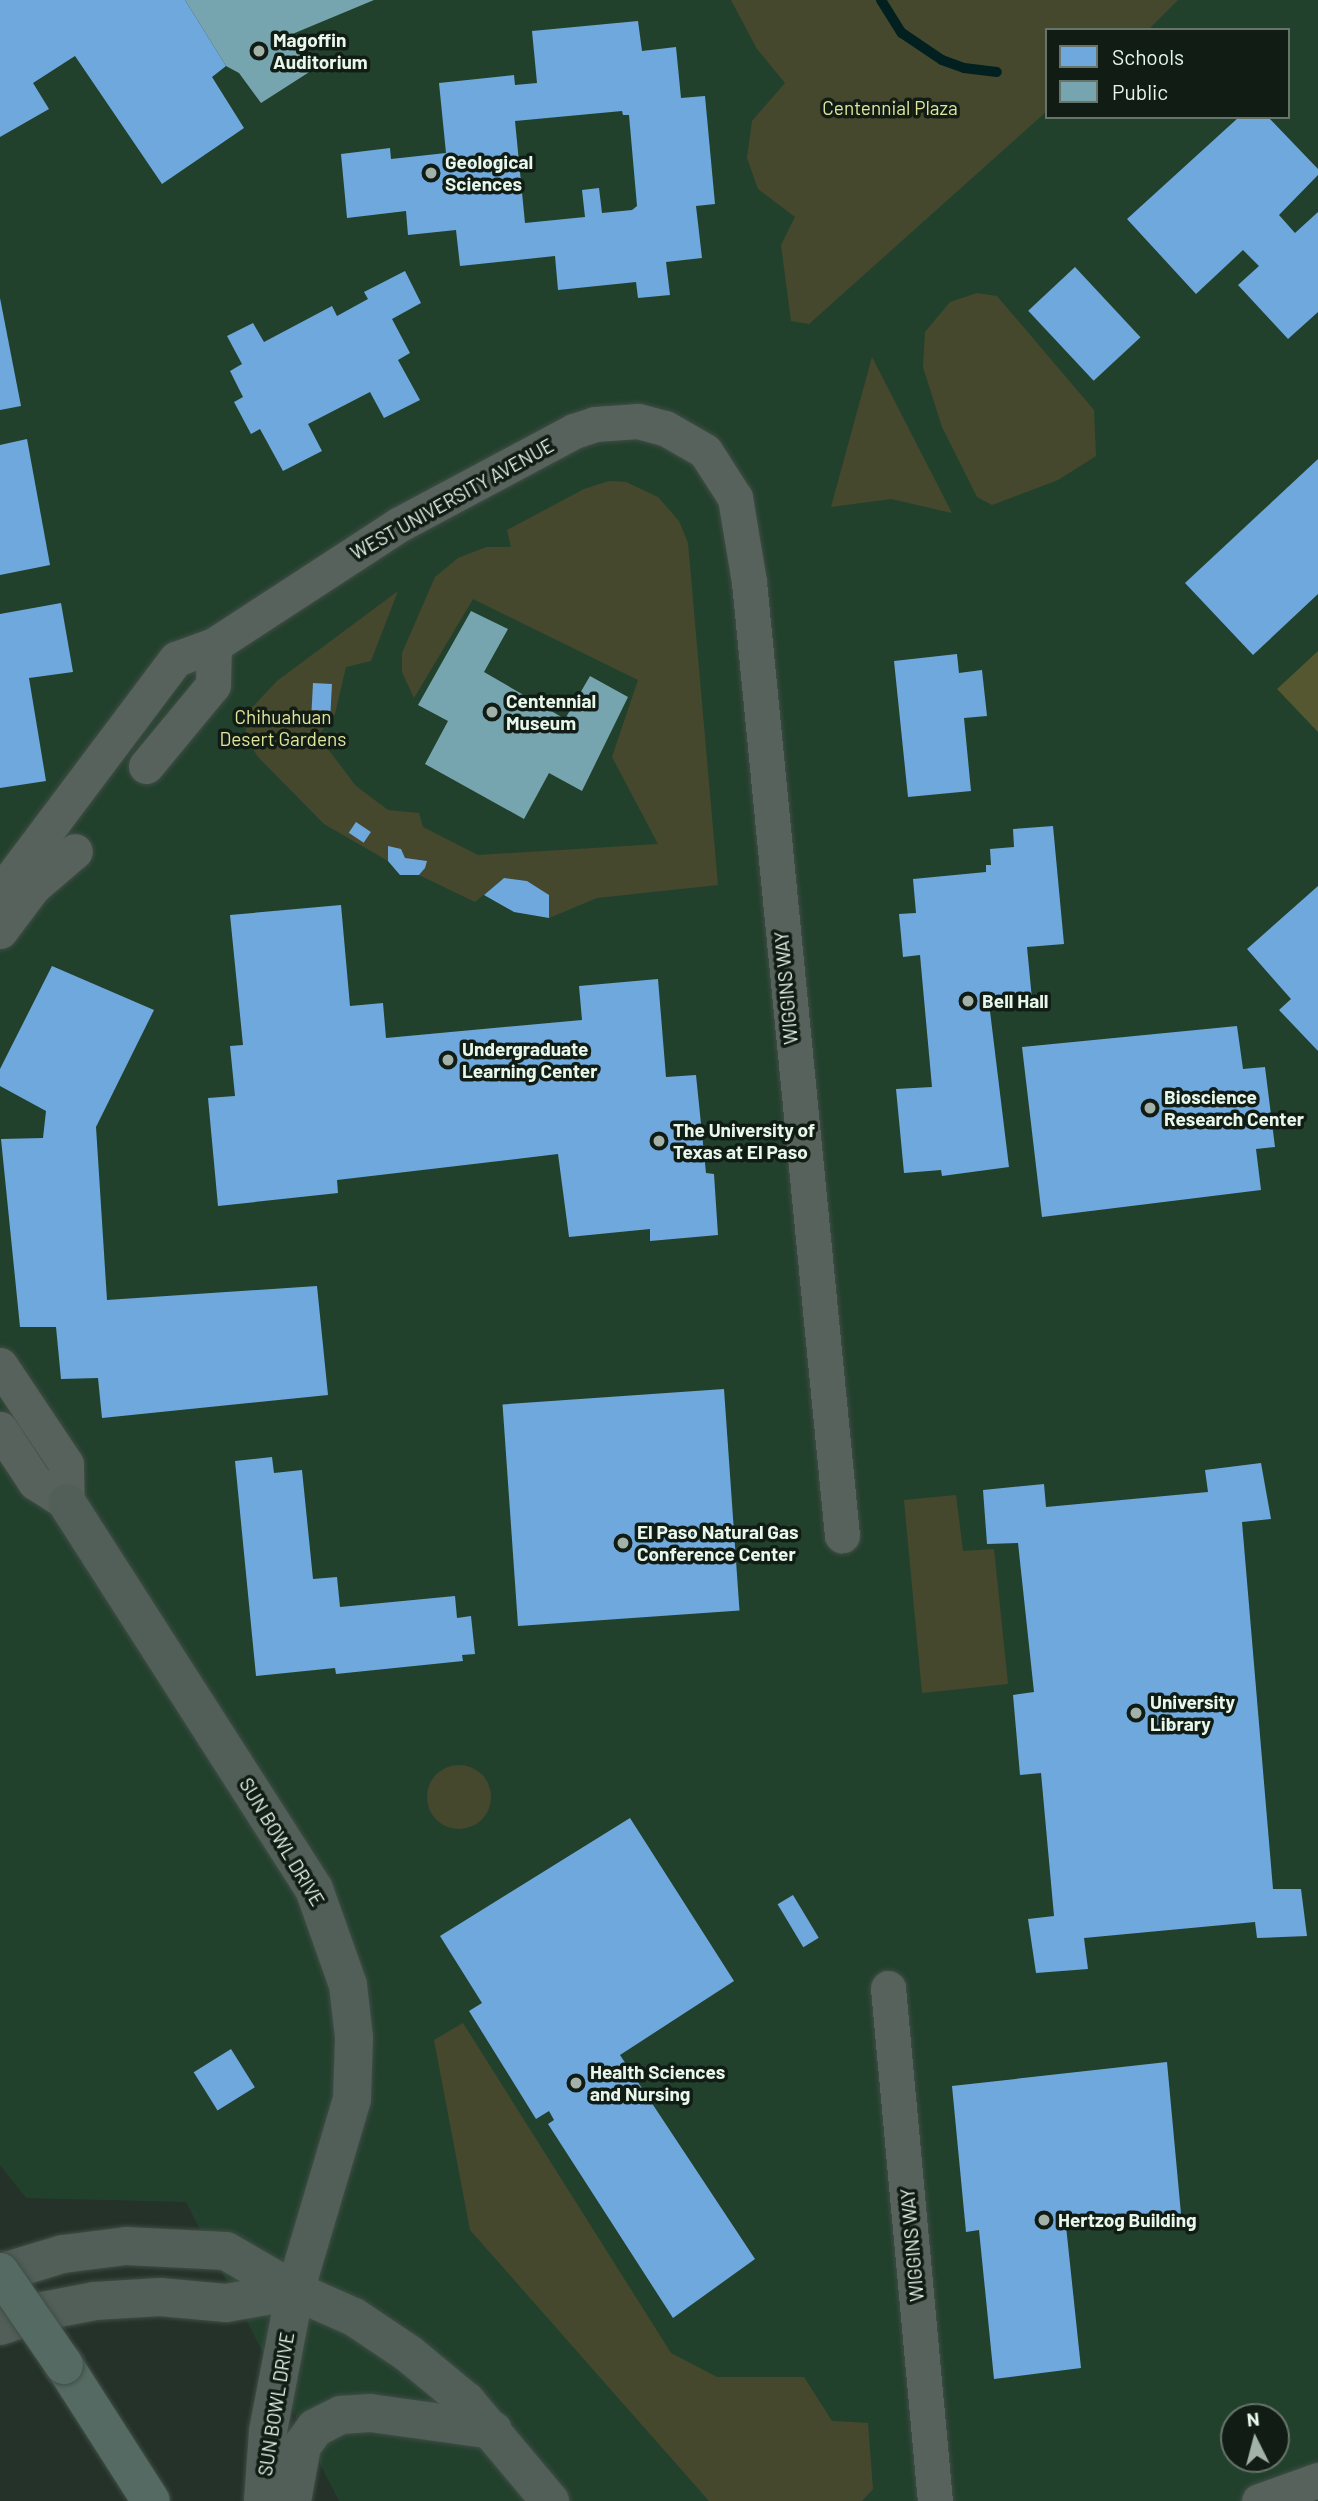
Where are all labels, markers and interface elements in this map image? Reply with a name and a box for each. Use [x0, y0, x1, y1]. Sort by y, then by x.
legend [1045, 28, 1290, 119]
place label: Magoffin Auditorium [273, 29, 368, 73]
marker: Magoffin Auditorium [251, 43, 267, 59]
text: Schools [1112, 44, 1184, 69]
text: Public [1112, 79, 1168, 104]
park label: Centennial Plaza [822, 97, 958, 119]
place label: Geological Sciences [445, 151, 533, 195]
marker: Geological Sciences [423, 165, 439, 181]
street label: WEST UNIVERSITY AVENUE [347, 434, 557, 564]
place label: Centennial Museum [506, 690, 596, 734]
marker: Centennial Museum [484, 704, 500, 720]
park label: Chihuahuan Desert Gardens [220, 706, 346, 750]
street label: WIGGINS WAY [770, 931, 802, 1045]
place label: Bell Hall [982, 990, 1048, 1012]
marker: Bell Hall [960, 993, 976, 1009]
place label: Undergraduate Learning Center [462, 1038, 597, 1082]
marker: Undergraduate Learning Center [440, 1052, 456, 1068]
place label: Bioscience Research Center [1164, 1086, 1304, 1130]
marker: Bioscience Research Center [1142, 1100, 1158, 1116]
place label: The University of Texas at El Paso [673, 1119, 815, 1163]
marker: The University of Texas at El Paso [651, 1133, 667, 1149]
place label: El Paso Natural Gas Conference Center [637, 1521, 798, 1565]
marker: El Paso Natural Gas Conference Center [615, 1535, 631, 1551]
place label: University Library [1150, 1691, 1235, 1735]
marker: University Library [1128, 1705, 1144, 1721]
street label: SUN BOWL DRIVE [235, 1774, 329, 1910]
place label: Health Sciences and Nursing [590, 2061, 725, 2105]
marker: Health Sciences and Nursing [568, 2075, 584, 2091]
street label: WIGGINS WAY [896, 2188, 928, 2302]
place label: Hertzog Building [1058, 2209, 1197, 2231]
marker: Hertzog Building [1036, 2212, 1052, 2228]
street label: SUN BOWL DRIVE [253, 2330, 299, 2478]
north arrow [1220, 2403, 1290, 2473]
text: N [1245, 2407, 1260, 2431]

